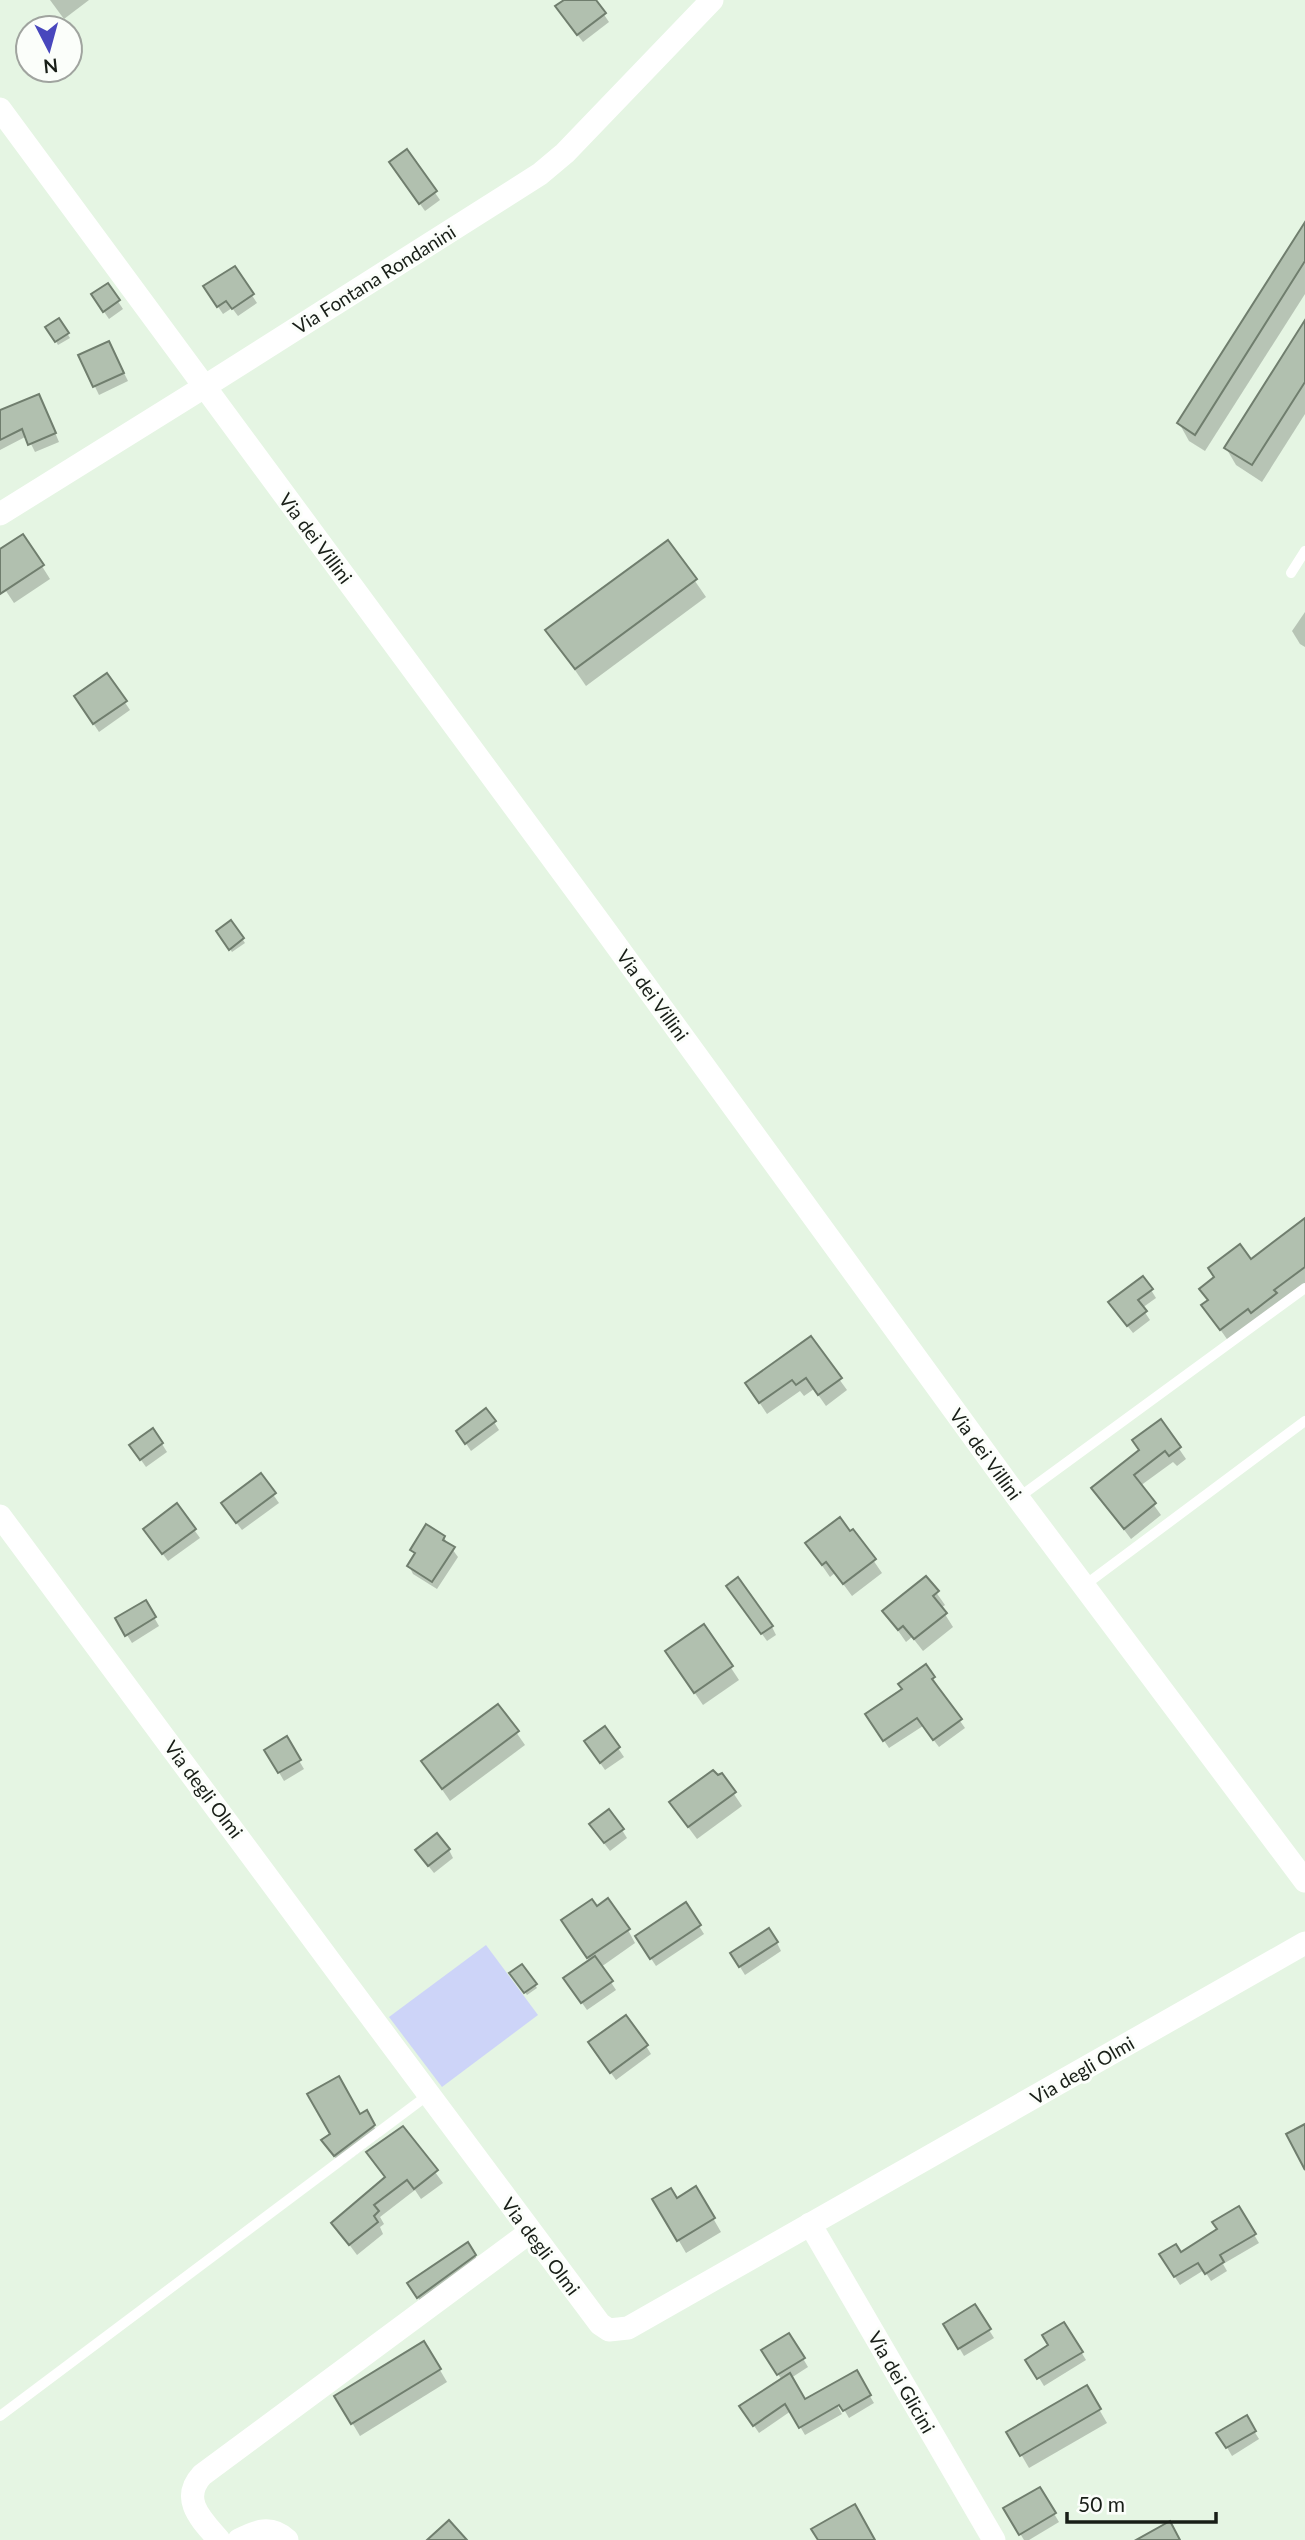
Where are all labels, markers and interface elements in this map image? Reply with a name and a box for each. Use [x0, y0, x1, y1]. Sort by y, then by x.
north arrow [14, 14, 84, 84]
text: N [42, 54, 59, 79]
street label: Via Fontana Rondanini [289, 220, 459, 338]
street label: Via dei Villini [275, 488, 357, 588]
street label: Via dei Villini [612, 945, 694, 1045]
street label: Via dei Villini [945, 1404, 1027, 1504]
street label: Via degli Olmi [160, 1736, 248, 1842]
street label: Via degli Olmi [1026, 2031, 1138, 2109]
street label: Via degli Olmi [497, 2193, 585, 2299]
street label: Via dei Glicini [864, 2327, 940, 2437]
scale bar [1067, 2480, 1216, 2524]
text: 50 m [1078, 2491, 1125, 2516]

